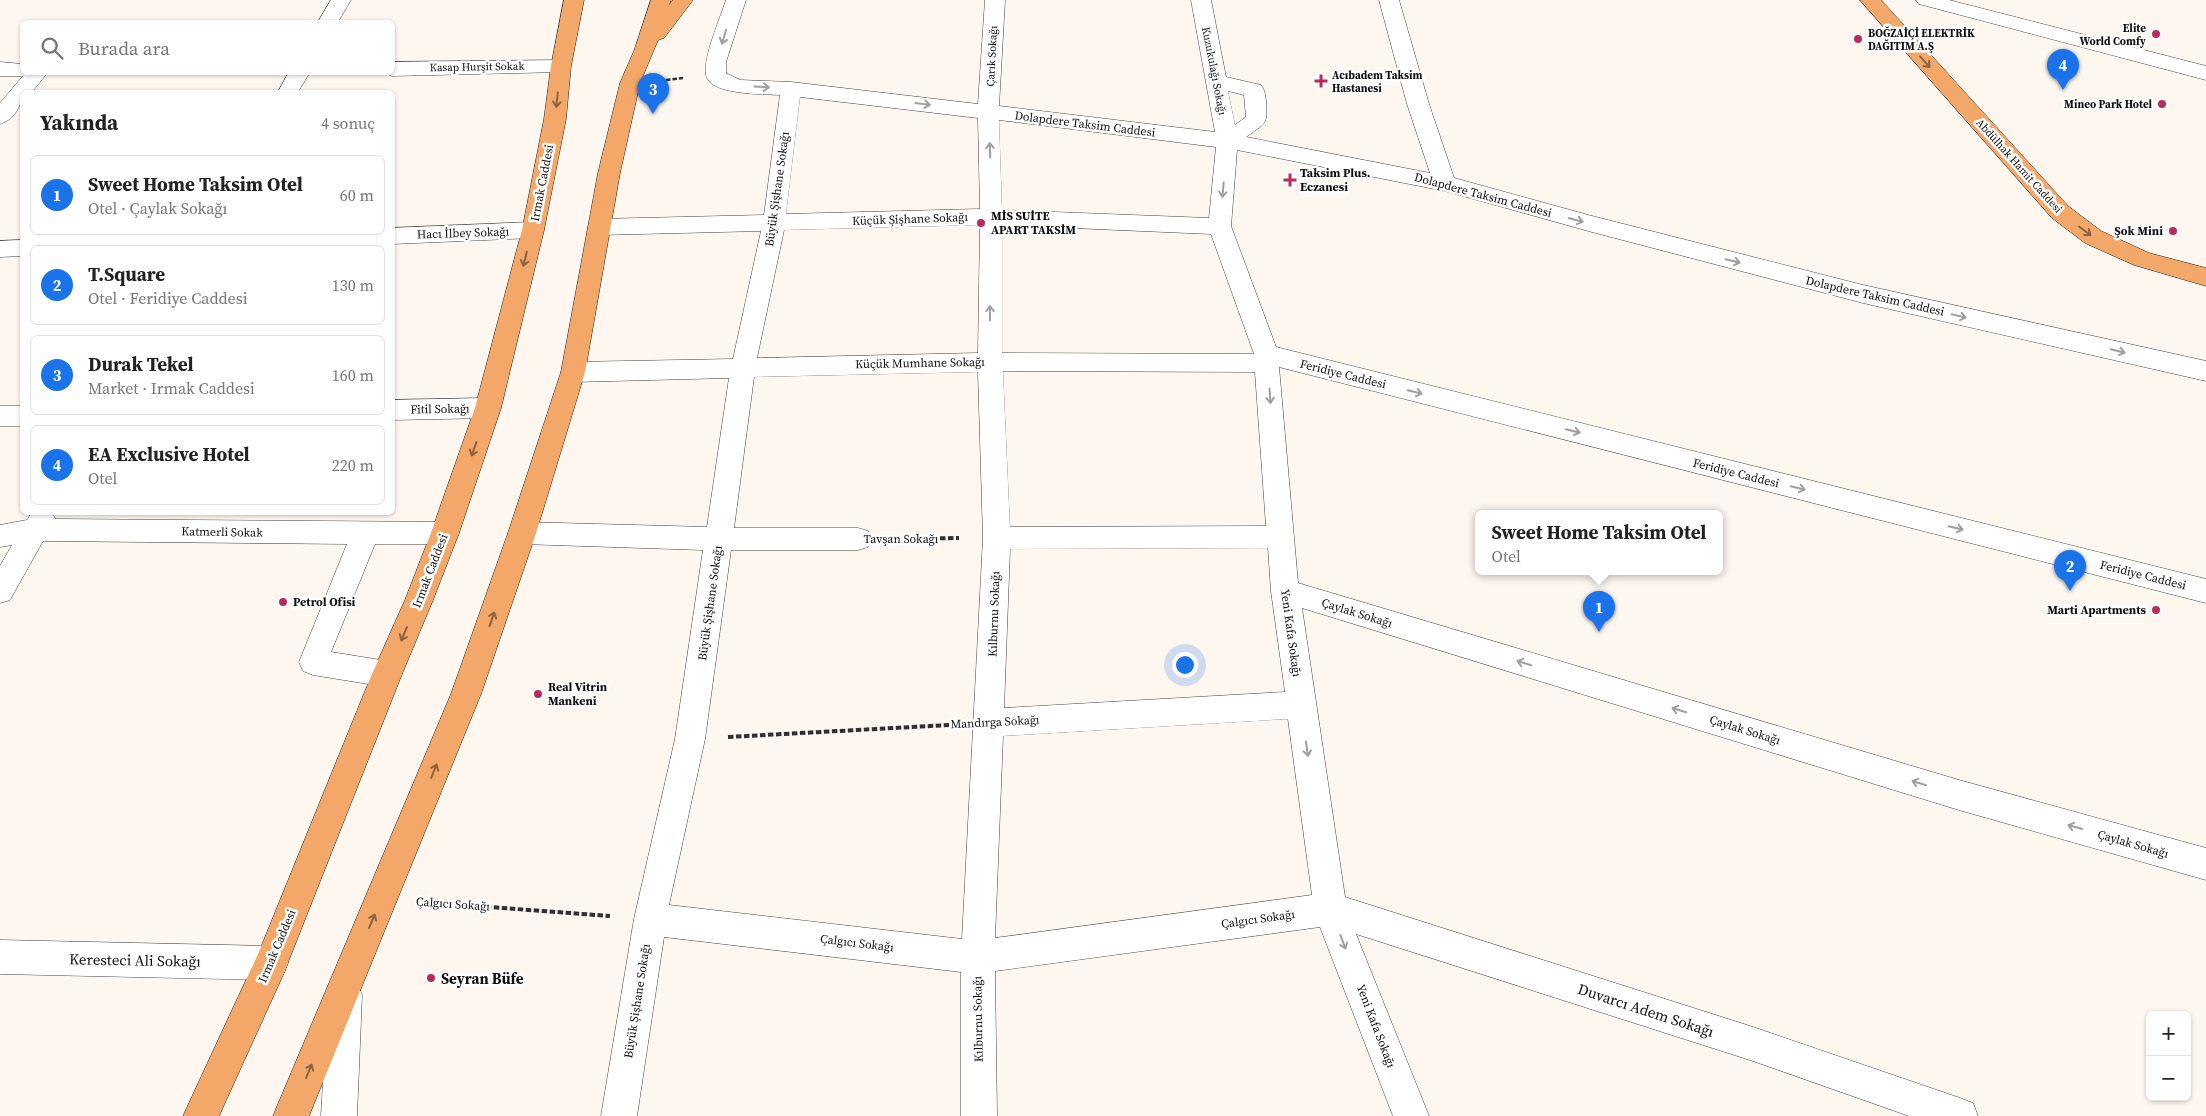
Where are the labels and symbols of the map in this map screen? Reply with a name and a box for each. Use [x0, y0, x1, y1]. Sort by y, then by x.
place label: Elite World Comfy [2080, 21, 2146, 49]
street label: Çarık Sokağı [983, 25, 1001, 87]
street label: Kuzukulağı Sokağı [1198, 26, 1230, 116]
place label: BOĞZAİÇİ ELEKTRİK DAĞITIM A.Ş [1868, 26, 1975, 54]
marker: Elite World Comfy [2150, 28, 2162, 40]
one-way arrow [719, 29, 728, 45]
marker: BOĞZAİÇİ ELEKTRİK DAĞITIM A.Ş [1852, 33, 1864, 45]
pin: 4 [2047, 49, 2079, 90]
one-way arrow [1920, 56, 1931, 69]
street label: Kasap Hurşit Sokak [430, 59, 525, 75]
place label: Acıbadem Taksim Hastanesi [1332, 68, 1422, 96]
pin: 3 [637, 73, 669, 114]
marker: Acıbadem Taksim Hastanesi [1314, 74, 1328, 88]
one-way arrow [754, 83, 770, 92]
one-way arrow [552, 91, 562, 107]
place label: Mineo Park Hotel [2064, 97, 2152, 112]
marker: Mineo Park Hotel [2156, 98, 2168, 110]
one-way arrow [915, 99, 931, 109]
street label: Dolapdere Taksim Caddesi [1014, 107, 1157, 141]
street label: Abdülhak Hamit Caddesi [1973, 116, 2065, 216]
street label: Büyük Şişhane Sokağı [761, 130, 793, 247]
street label: Irmak Caddesi [527, 143, 557, 223]
one-way arrow [985, 143, 994, 159]
place label: Taksim Plus. Eczanesi [1300, 165, 1370, 195]
street label: Dolapdere Taksim Caddesi [1412, 169, 1554, 221]
marker: Taksim Plus. Eczanesi [1284, 174, 1296, 186]
one-way arrow [1218, 181, 1228, 197]
place label: MİS SUİTE APART TAKSİM [991, 208, 1076, 238]
street label: Küçük Şişhane Sokağı [852, 209, 969, 229]
one-way arrow [1568, 216, 1584, 225]
marker: MİS SUİTE APART TAKSİM [975, 217, 987, 229]
street label: Hacı İlbey Sokağı [417, 223, 510, 243]
place label: Şok Mini [2114, 223, 2163, 239]
marker: Şok Mini [2167, 225, 2179, 237]
one-way arrow [2078, 226, 2092, 236]
one-way arrow [520, 251, 529, 267]
one-way arrow [1725, 257, 1741, 266]
street label: Dolapdere Taksim Caddesi [1804, 272, 1946, 320]
one-way arrow [985, 305, 995, 322]
one-way arrow [1951, 312, 1967, 321]
one-way arrow [2109, 347, 2125, 357]
street label: Küçük Mumhane Sokağı [855, 354, 985, 372]
street label: Feridiye Caddesi [1298, 356, 1388, 393]
one-way arrow [1265, 388, 1274, 404]
one-way arrow [1407, 388, 1423, 397]
street label: Fitil Sokağı [410, 400, 470, 418]
one-way arrow [1564, 427, 1580, 437]
one-way arrow [469, 441, 478, 457]
street label: Feridiye Caddesi [1691, 455, 1781, 492]
one-way arrow [1790, 484, 1806, 493]
street label: Katmerli Sokak [181, 523, 263, 541]
one-way arrow [1947, 524, 1963, 533]
street label: Irmak Caddesi [409, 531, 452, 610]
street label: Tavşan Sokağı [864, 531, 939, 547]
street label: Büyük Şişhane Sokağı [694, 544, 726, 661]
pin: 2 [2054, 550, 2086, 591]
street label: Feridiye Caddesi [2098, 557, 2188, 594]
street label: Kılburnu Sokağı [985, 570, 1004, 657]
street label: Yeni Kafa Sokağı [1277, 588, 1305, 678]
pin: 1 [1583, 591, 1615, 632]
place label: Petrol Ofisi [293, 594, 356, 610]
street label: Çaylak Sokağı [1320, 595, 1395, 631]
marker: Petrol Ofisi [277, 596, 289, 608]
place label: Marti Apartments [2047, 602, 2147, 618]
marker: Marti Apartments [2150, 604, 2162, 616]
one-way arrow [488, 612, 497, 627]
one-way arrow [399, 626, 409, 641]
your location [1172, 652, 1198, 678]
one-way arrow [1516, 658, 1532, 668]
place label: Real Vitrin Mankeni [548, 679, 608, 709]
marker: Real Vitrin Mankeni [532, 688, 544, 700]
one-way arrow [1672, 705, 1688, 715]
street label: Mandırga Sokağı [950, 712, 1040, 732]
street label: Çaylak Sokağı [1708, 712, 1783, 748]
one-way arrow [1302, 741, 1312, 757]
one-way arrow [430, 764, 440, 779]
one-way arrow [1911, 777, 1927, 787]
one-way arrow [2067, 822, 2083, 832]
street label: Çaylak Sokağı [2096, 826, 2171, 862]
street label: Çalgıcı Sokağı [415, 893, 491, 915]
street label: Çalgıcı Sokağı [1220, 906, 1296, 932]
street label: Irmak Caddesi [254, 907, 300, 985]
one-way arrow [368, 914, 378, 929]
street label: Çalgıcı Sokağı [819, 931, 895, 956]
one-way arrow [1339, 935, 1348, 950]
street label: Büyük Şişhane Sokağı [620, 942, 654, 1059]
street label: Keresteci Ali Sokağı [69, 948, 201, 972]
place label: Seyran Büfe [441, 968, 524, 989]
marker: Seyran Büfe [425, 972, 437, 984]
street label: Kılburnu Sokağı [969, 975, 987, 1062]
street label: Duvarcı Adem Sokağı [1575, 978, 1717, 1042]
street label: Yeni Kafa Sokağı [1353, 982, 1399, 1071]
one-way arrow [305, 1064, 315, 1079]

